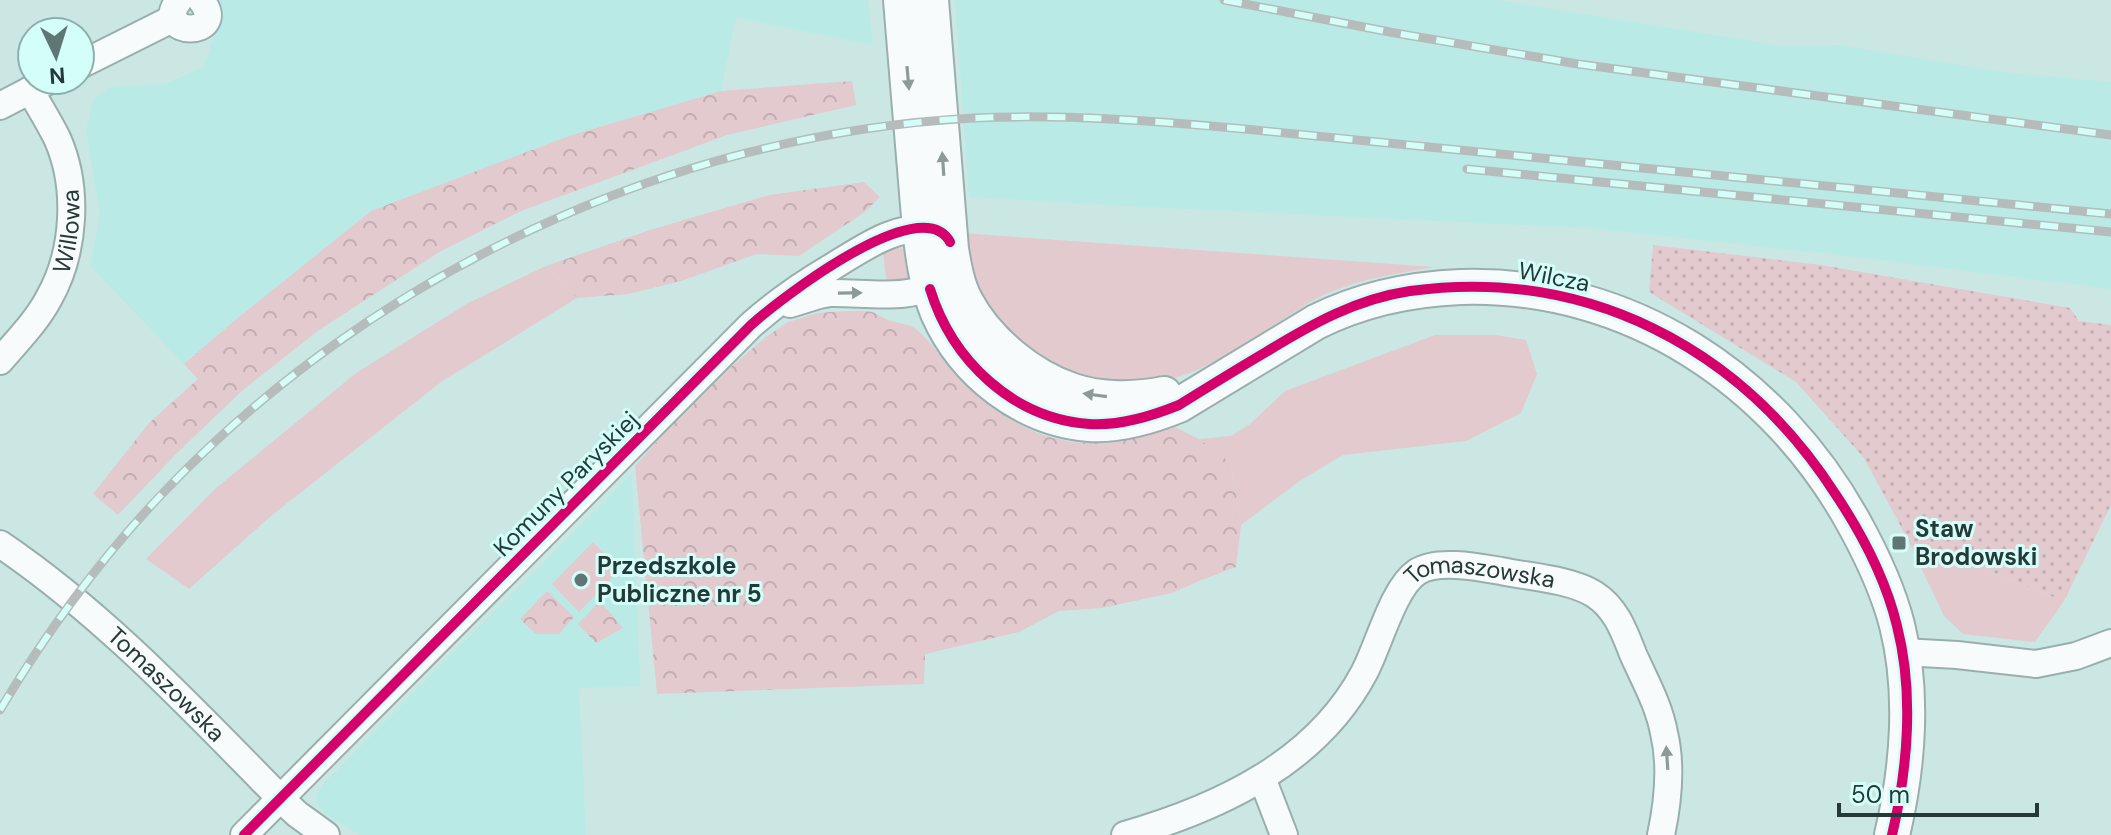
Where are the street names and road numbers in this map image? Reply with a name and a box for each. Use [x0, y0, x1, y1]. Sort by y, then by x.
street label: Willowa [45, 188, 86, 277]
street label: Wilcza [1516, 254, 1592, 299]
street label: Komuny Paryskiej [486, 404, 645, 563]
street label: Tomaszowska [1397, 548, 1558, 595]
street label: Tomaszowska [101, 620, 232, 748]

